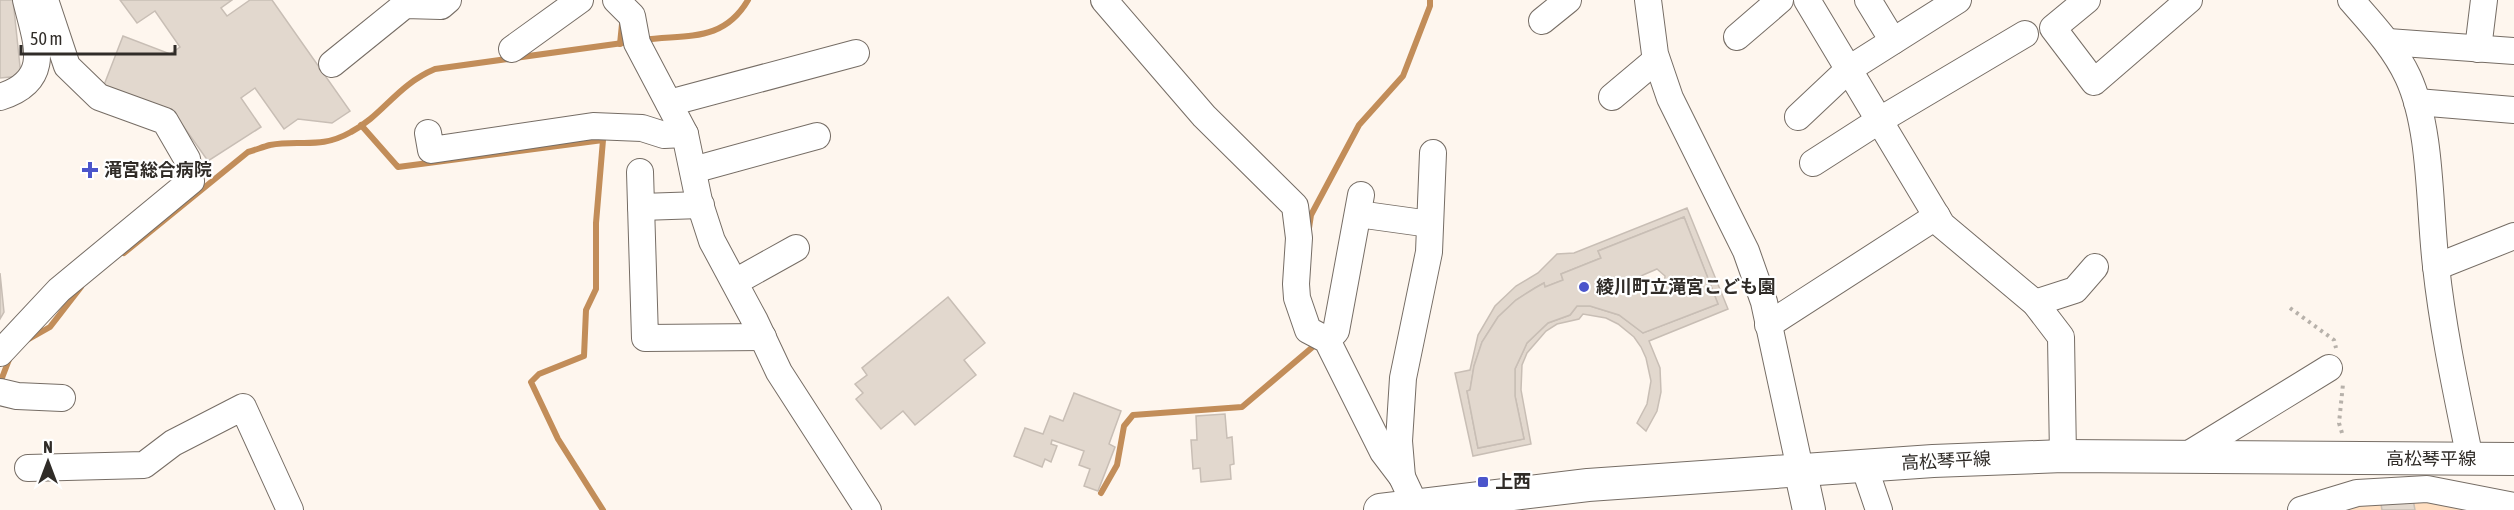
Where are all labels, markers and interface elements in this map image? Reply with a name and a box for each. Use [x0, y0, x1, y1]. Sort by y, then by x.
scale bar [21, 18, 176, 56]
text: 50 m [30, 28, 62, 49]
place label: 滝宮総合病院 [104, 159, 212, 180]
marker: 滝宮総合病院 [81, 161, 99, 179]
place label: 綾川町立滝宮こども園 [1596, 276, 1776, 297]
marker: 綾川町立滝宮こども園 [1577, 280, 1591, 294]
north arrow [18, 432, 78, 492]
text: N [43, 438, 53, 456]
street label: 高松琴平線 [1900, 448, 1991, 473]
street label: 高松琴平線 [2386, 448, 2476, 469]
place label: 上西 [1495, 471, 1531, 492]
marker: 上西 [1476, 475, 1490, 489]

